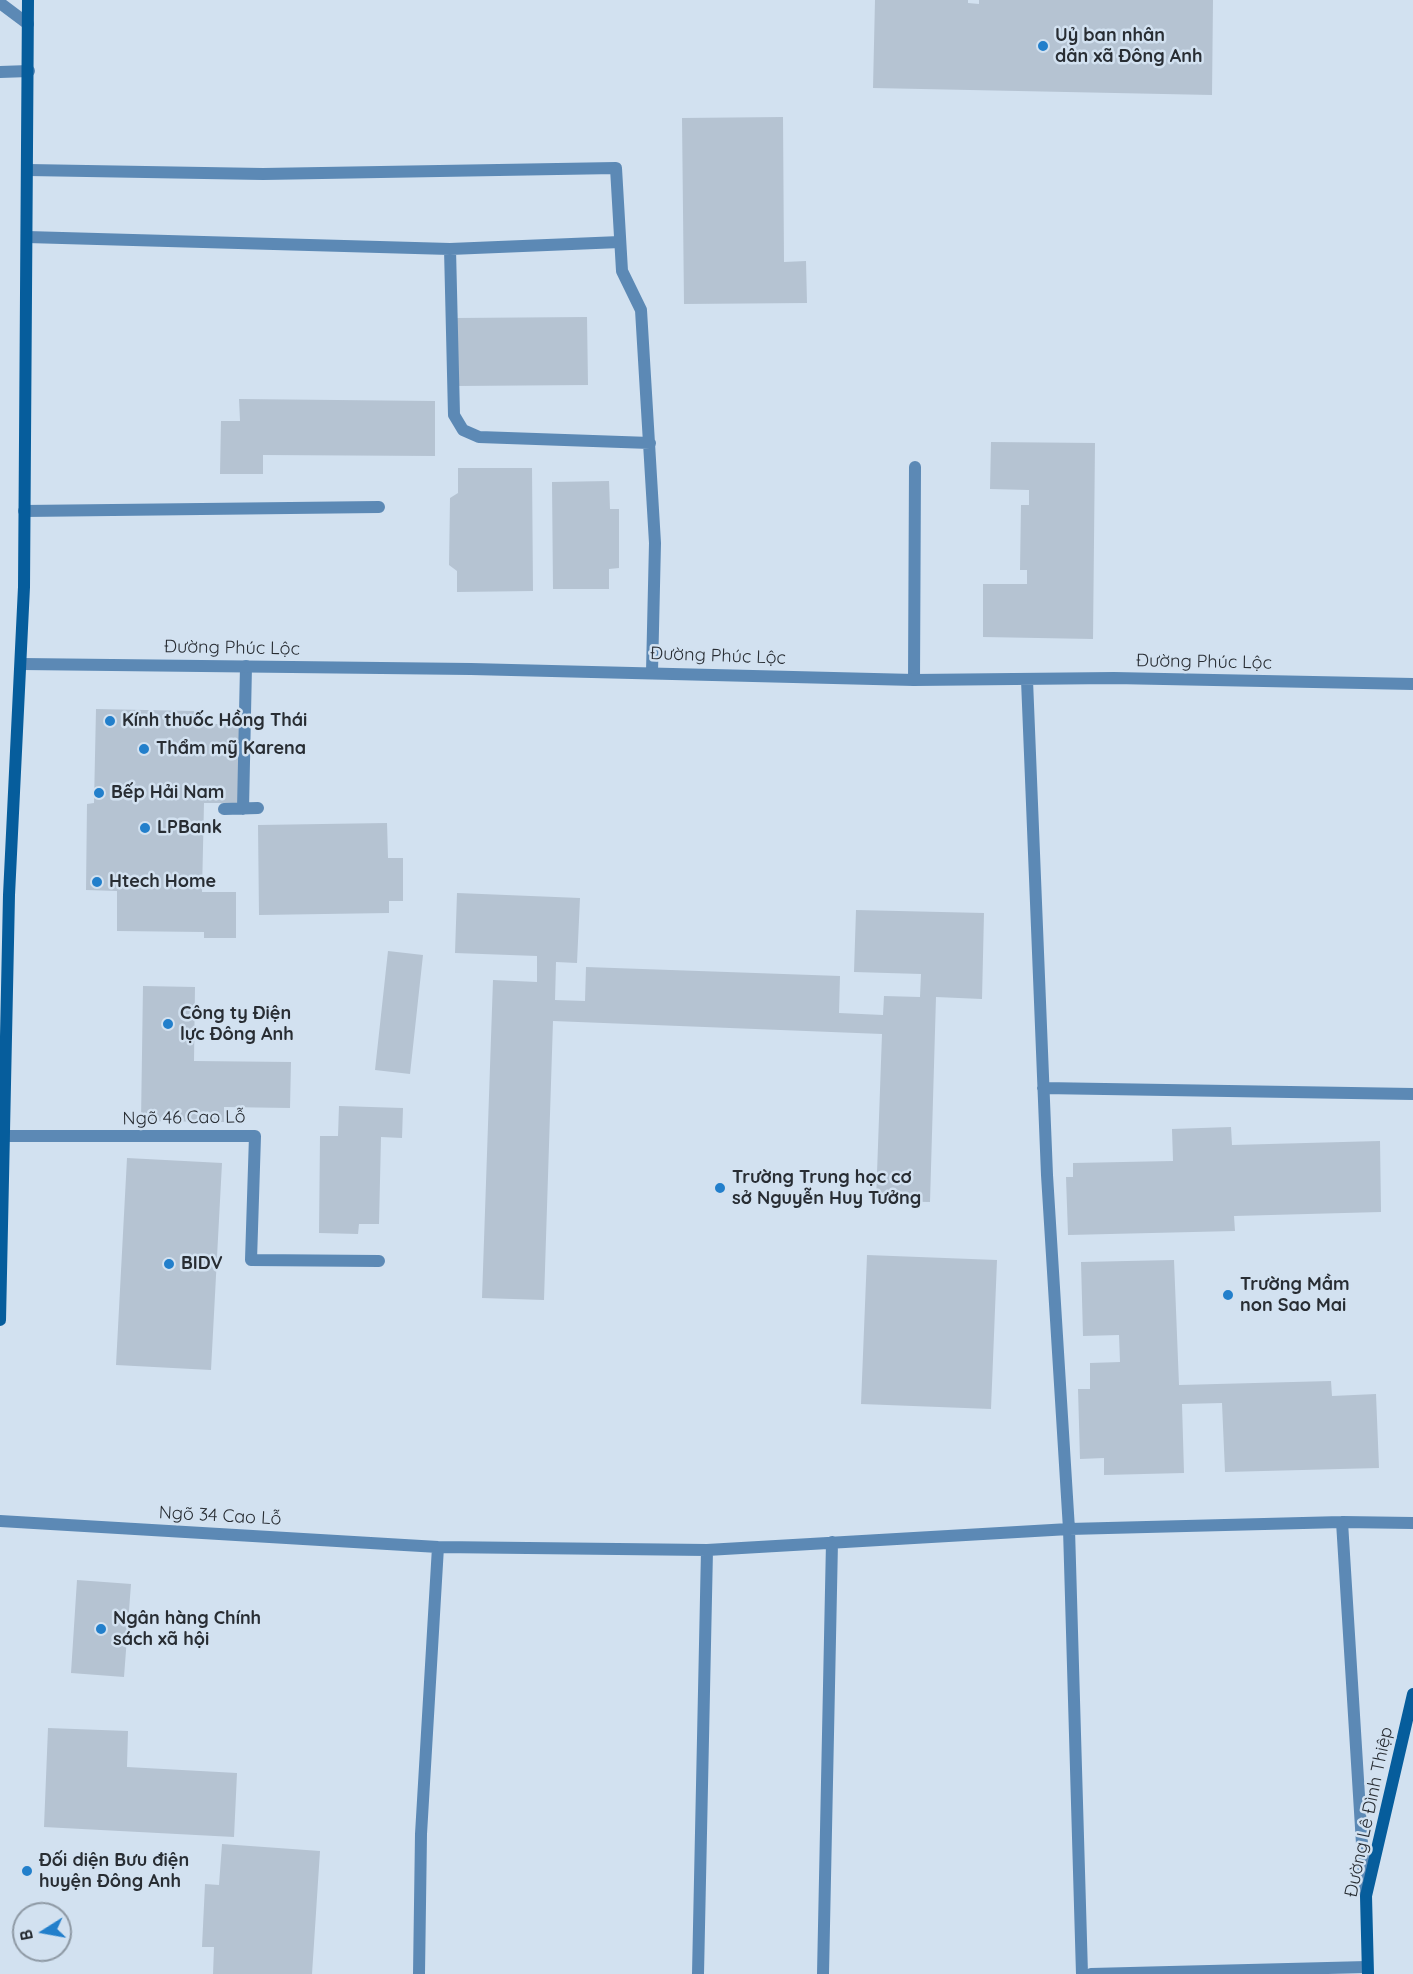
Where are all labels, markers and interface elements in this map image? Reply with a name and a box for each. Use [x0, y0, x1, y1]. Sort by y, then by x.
place label: Uỷ ban nhân dân xã Đông Anh [1055, 25, 1203, 68]
marker: Uỷ ban nhân dân xã Đông Anh [1036, 39, 1050, 53]
street label: Đường Phúc Lộc [164, 636, 300, 660]
street label: Đường Phúc Lộc [650, 643, 786, 669]
street label: Đường Phúc Lộc [1136, 650, 1272, 674]
place label: Kính thuốc Hồng Thái [122, 710, 307, 732]
marker: Kính thuốc Hồng Thái [103, 714, 117, 728]
place label: Thẩm mỹ Karena [156, 738, 306, 760]
marker: Thẩm mỹ Karena [137, 742, 151, 756]
place label: Bếp Hải Nam [111, 782, 224, 804]
marker: Bếp Hải Nam [92, 786, 106, 800]
place label: LPBank [157, 817, 222, 839]
marker: LPBank [138, 821, 152, 835]
place label: Htech Home [109, 871, 216, 893]
marker: Htech Home [90, 875, 104, 889]
place label: Công ty Điện lực Đông Anh [180, 1003, 294, 1046]
marker: Công ty Điện lực Đông Anh [161, 1017, 175, 1031]
street label: Ngõ 46 Cao Lỗ [122, 1106, 246, 1130]
place label: Trường Trung học cơ sở Nguyễn Huy Tưởng [732, 1167, 921, 1210]
marker: Trường Trung học cơ sở Nguyễn Huy Tưởng [713, 1181, 727, 1195]
place label: BIDV [181, 1253, 223, 1275]
marker: BIDV [162, 1257, 176, 1271]
place label: Trường Mầm non Sao Mai [1240, 1274, 1350, 1316]
marker: Trường Mầm non Sao Mai [1221, 1288, 1235, 1302]
street label: Ngõ 34 Cao Lỗ [158, 1502, 282, 1530]
place label: Ngân hàng Chính sách xã hội [113, 1608, 261, 1650]
marker: Ngân hàng Chính sách xã hội [94, 1622, 108, 1636]
street label: Đường Lê Đình Thiệp [1340, 1725, 1398, 1899]
place label: Đối diện Bưu điện huyện Đông Anh [39, 1850, 189, 1892]
marker: Đối diện Bưu điện huyện Đông Anh [20, 1864, 34, 1878]
north arrow [12, 1902, 72, 1962]
text: B [15, 1928, 37, 1942]

